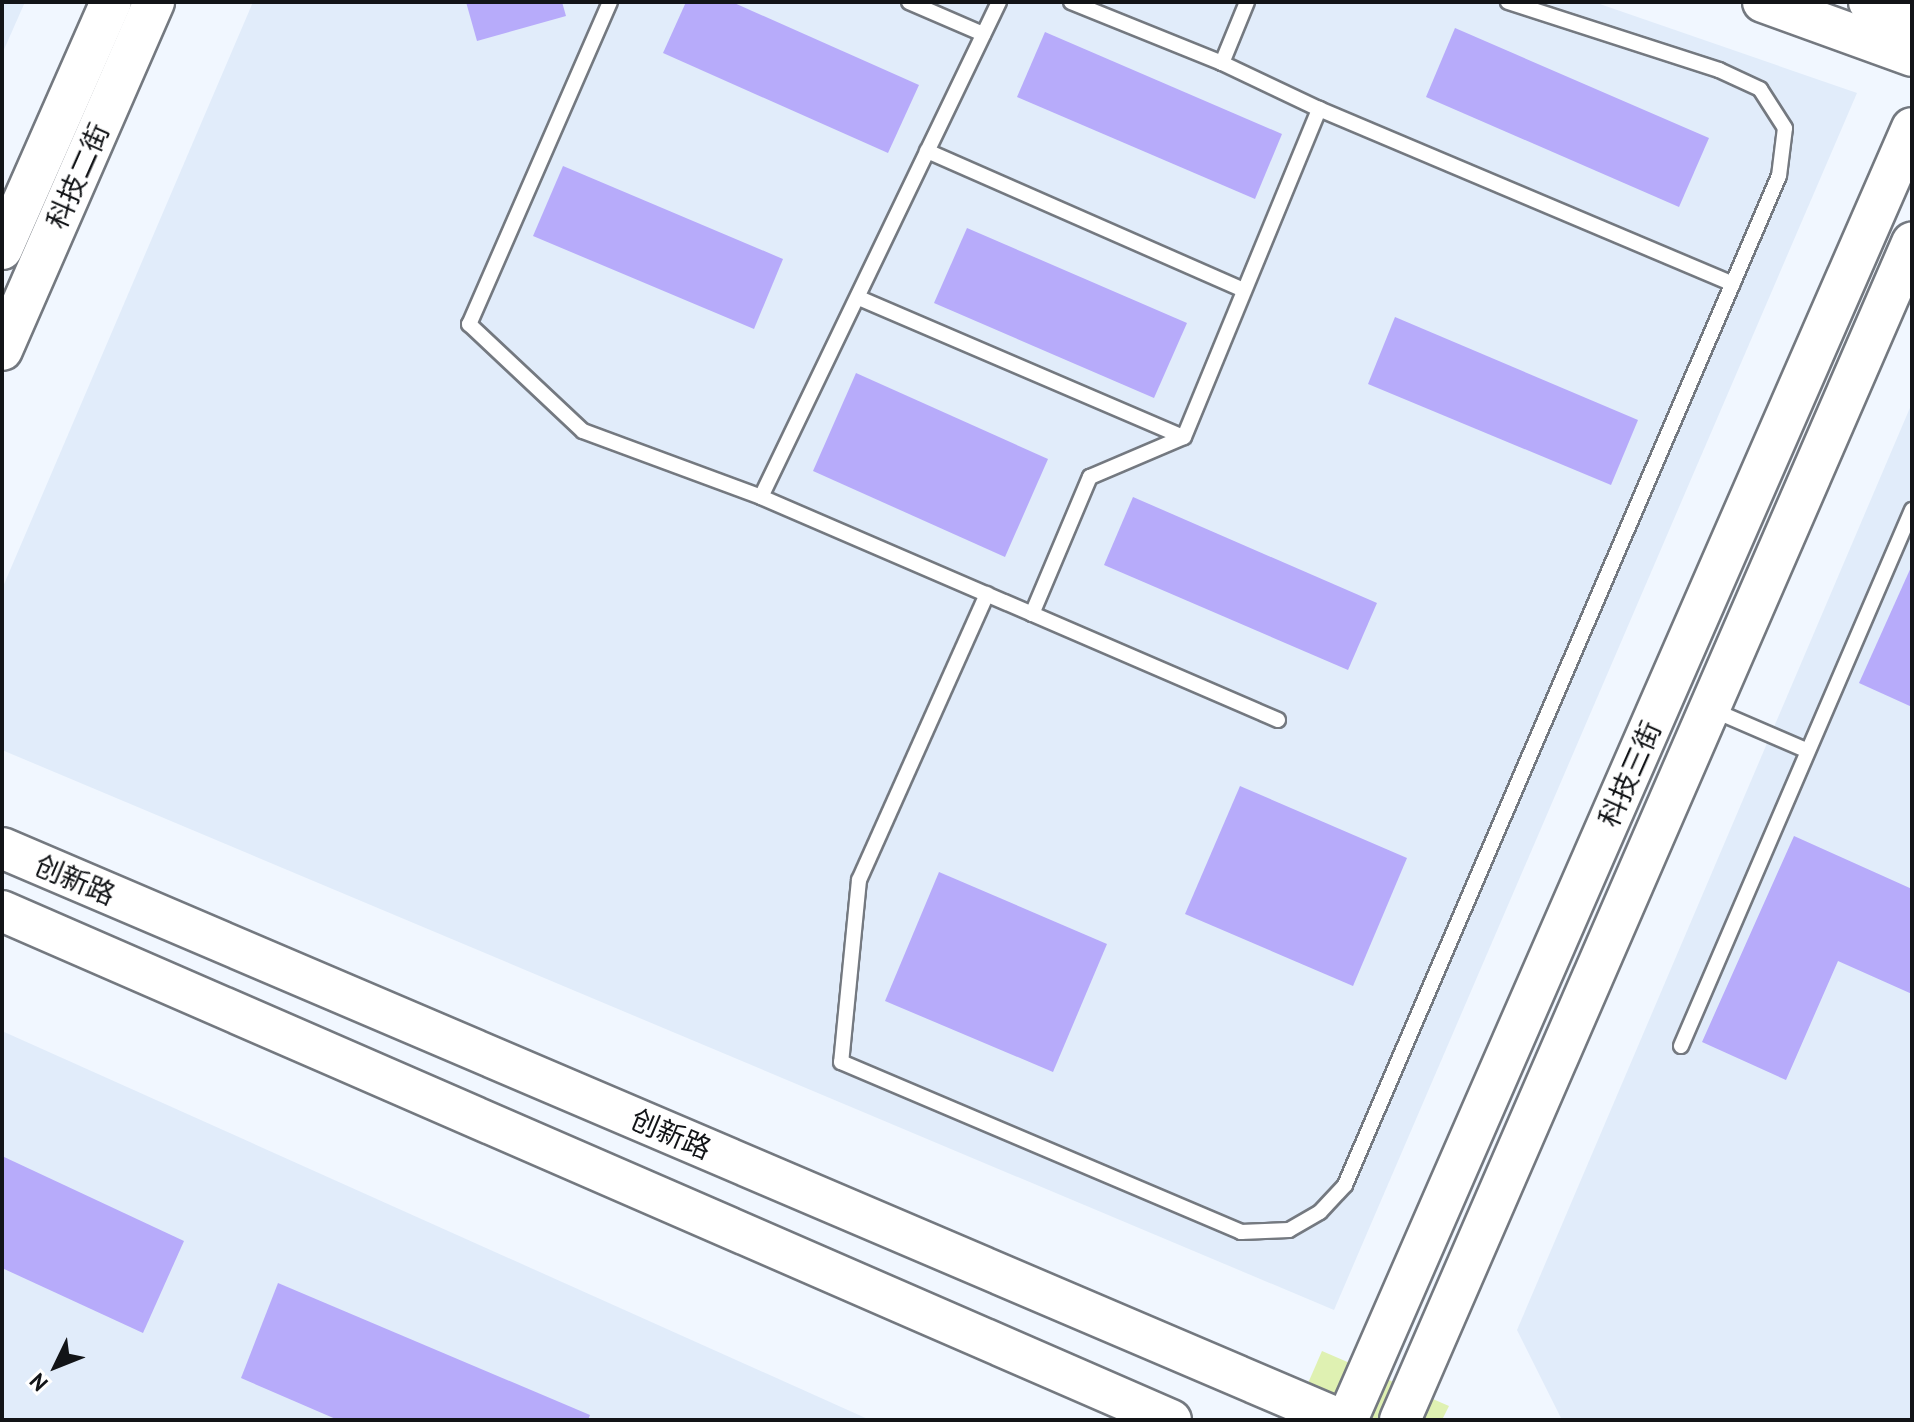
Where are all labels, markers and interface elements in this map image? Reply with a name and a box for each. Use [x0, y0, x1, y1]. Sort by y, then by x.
street label: 科技二街 [40, 118, 116, 234]
street label: 科技三街 [1592, 716, 1668, 832]
street label: 创新路 [30, 848, 120, 912]
street label: 创新路 [626, 1102, 716, 1166]
north arrow [16, 1326, 96, 1406]
text: N [23, 1368, 54, 1397]

